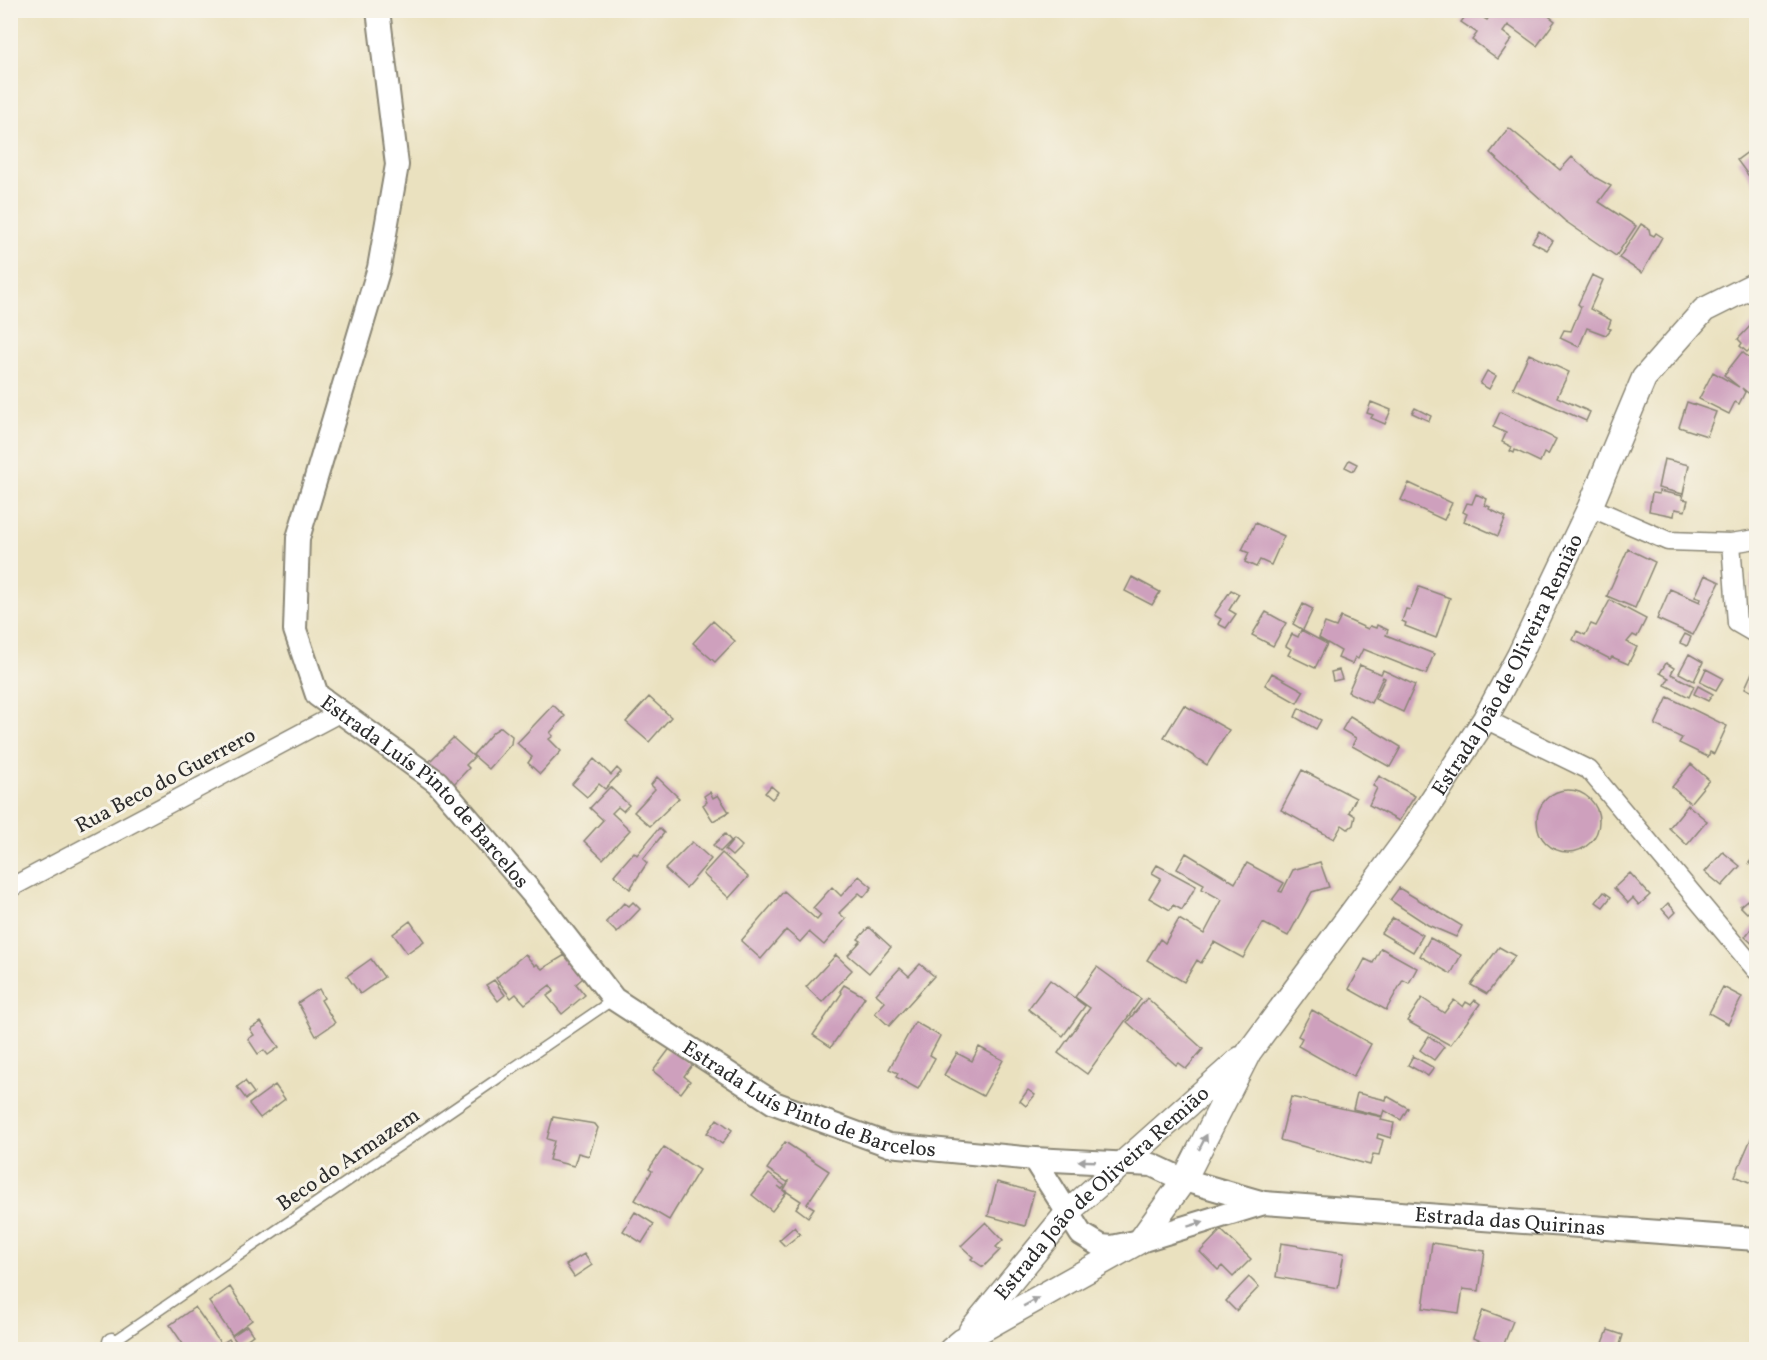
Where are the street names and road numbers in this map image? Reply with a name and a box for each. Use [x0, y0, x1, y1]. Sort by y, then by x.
street label: Estrada João de Oliveira Remião [1426, 530, 1591, 802]
street label: Estrada Luís Pinto de Barcelos [314, 689, 535, 895]
street label: Rua Beco do Guerrero [70, 721, 261, 841]
street label: Estrada Luís Pinto de Barcelos [676, 1034, 937, 1165]
street label: Estrada João de Oliveira Remião [988, 1080, 1216, 1307]
street label: Beco do Armazem [272, 1102, 426, 1219]
street label: Estrada das Quirinas [1414, 1201, 1606, 1244]

